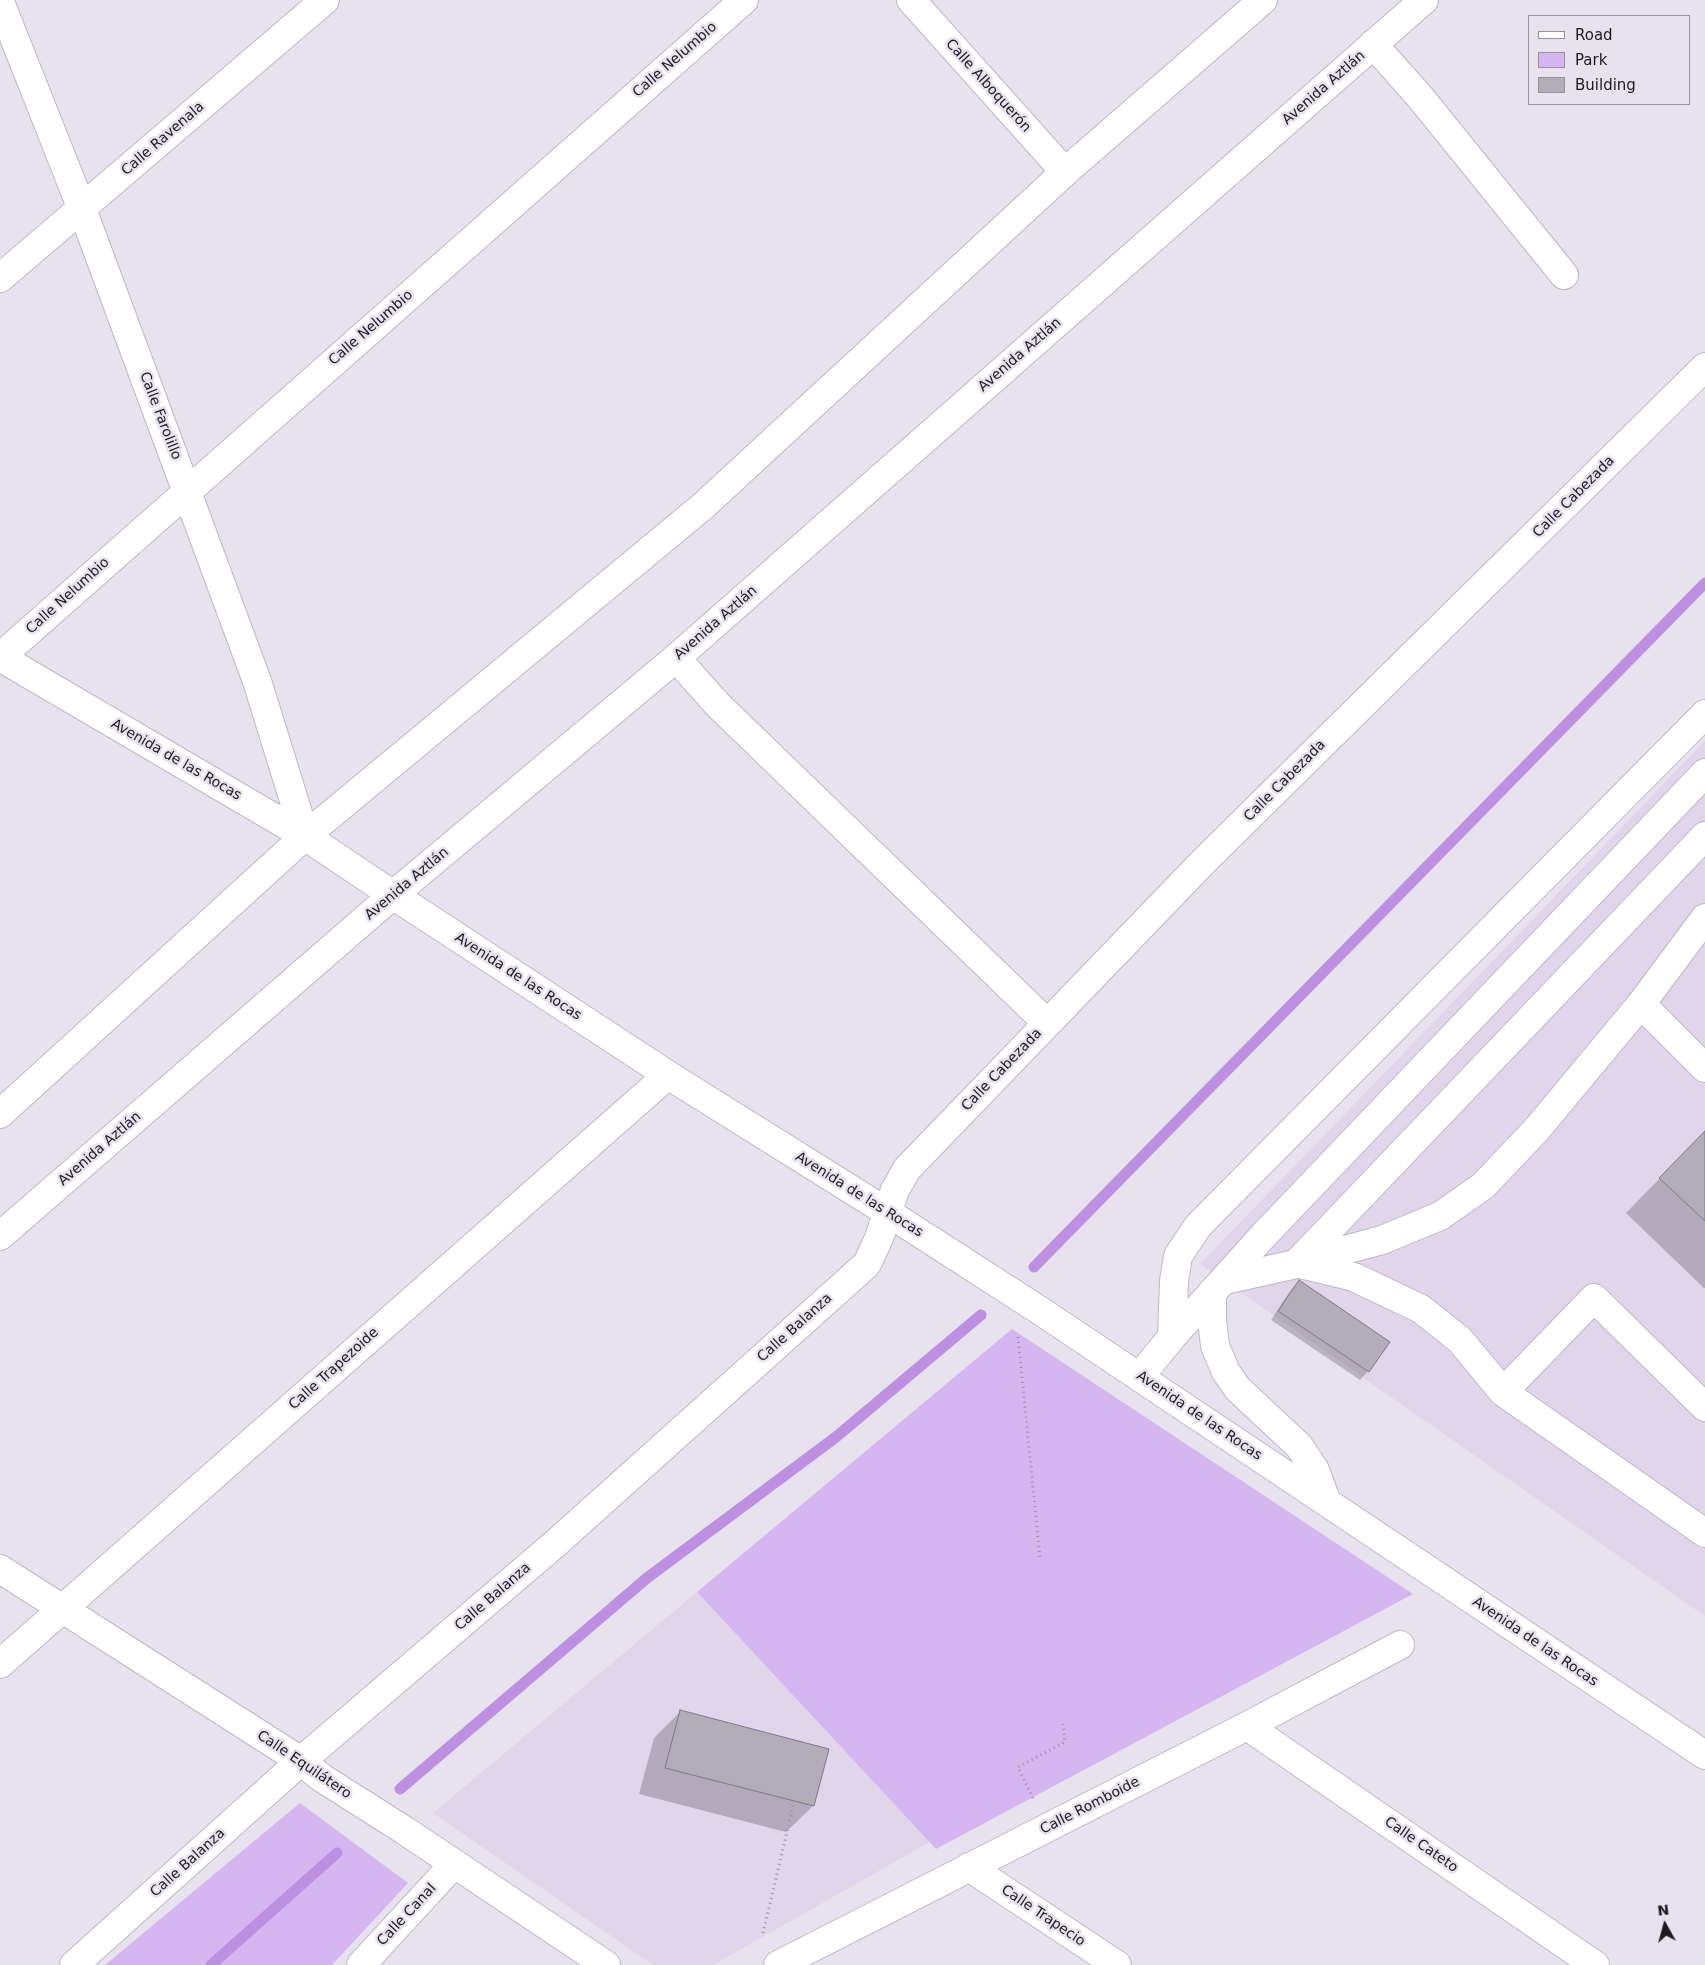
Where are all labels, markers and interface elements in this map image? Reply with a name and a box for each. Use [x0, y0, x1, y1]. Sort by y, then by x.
legend [1528, 15, 1690, 105]
street label: Calle Nelumbio [629, 19, 721, 101]
text: Road [1575, 26, 1613, 44]
street label: Calle Alboquerón [942, 36, 1034, 136]
street label: Avenida Aztlán [1279, 48, 1369, 128]
text: Park [1575, 51, 1607, 69]
text: Building [1575, 76, 1636, 94]
street label: Calle Ravenala [118, 99, 208, 179]
street label: Calle Nelumbio [325, 287, 417, 369]
street label: Avenida Aztlán [975, 315, 1065, 395]
street label: Calle Farolillo [136, 370, 184, 462]
street label: Calle Cabezada [1530, 453, 1618, 541]
street label: Calle Nelumbio [23, 554, 113, 638]
street label: Avenida Aztlán [671, 583, 761, 663]
street label: Avenida de las Rocas [108, 716, 244, 804]
street label: Calle Cabezada [1241, 737, 1329, 825]
street label: Avenida Aztlán [362, 844, 452, 924]
street label: Avenida de las Rocas [451, 930, 585, 1024]
street label: Calle Cabezada [958, 1025, 1046, 1115]
street label: Avenida Aztlán [55, 1109, 145, 1189]
street label: Avenida de las Rocas [792, 1149, 926, 1241]
street label: Calle Balanza [754, 1290, 836, 1366]
street label: Calle Trapezoide [286, 1324, 382, 1414]
street label: Avenida de las Rocas [1133, 1368, 1265, 1464]
street label: Calle Balanza [452, 1560, 534, 1634]
street label: Avenida de las Rocas [1469, 1594, 1601, 1690]
street label: Calle Equilátero [254, 1727, 354, 1803]
street label: Calle Romboide [1037, 1774, 1143, 1838]
street label: Calle Cateto [1381, 1814, 1461, 1876]
street label: Calle Balanza [147, 1825, 229, 1901]
street label: Calle Canal [374, 1880, 440, 1950]
street label: Calle Trapecio [998, 1882, 1088, 1950]
north arrow [1640, 1900, 1690, 1950]
text: N [1656, 1901, 1670, 1919]

